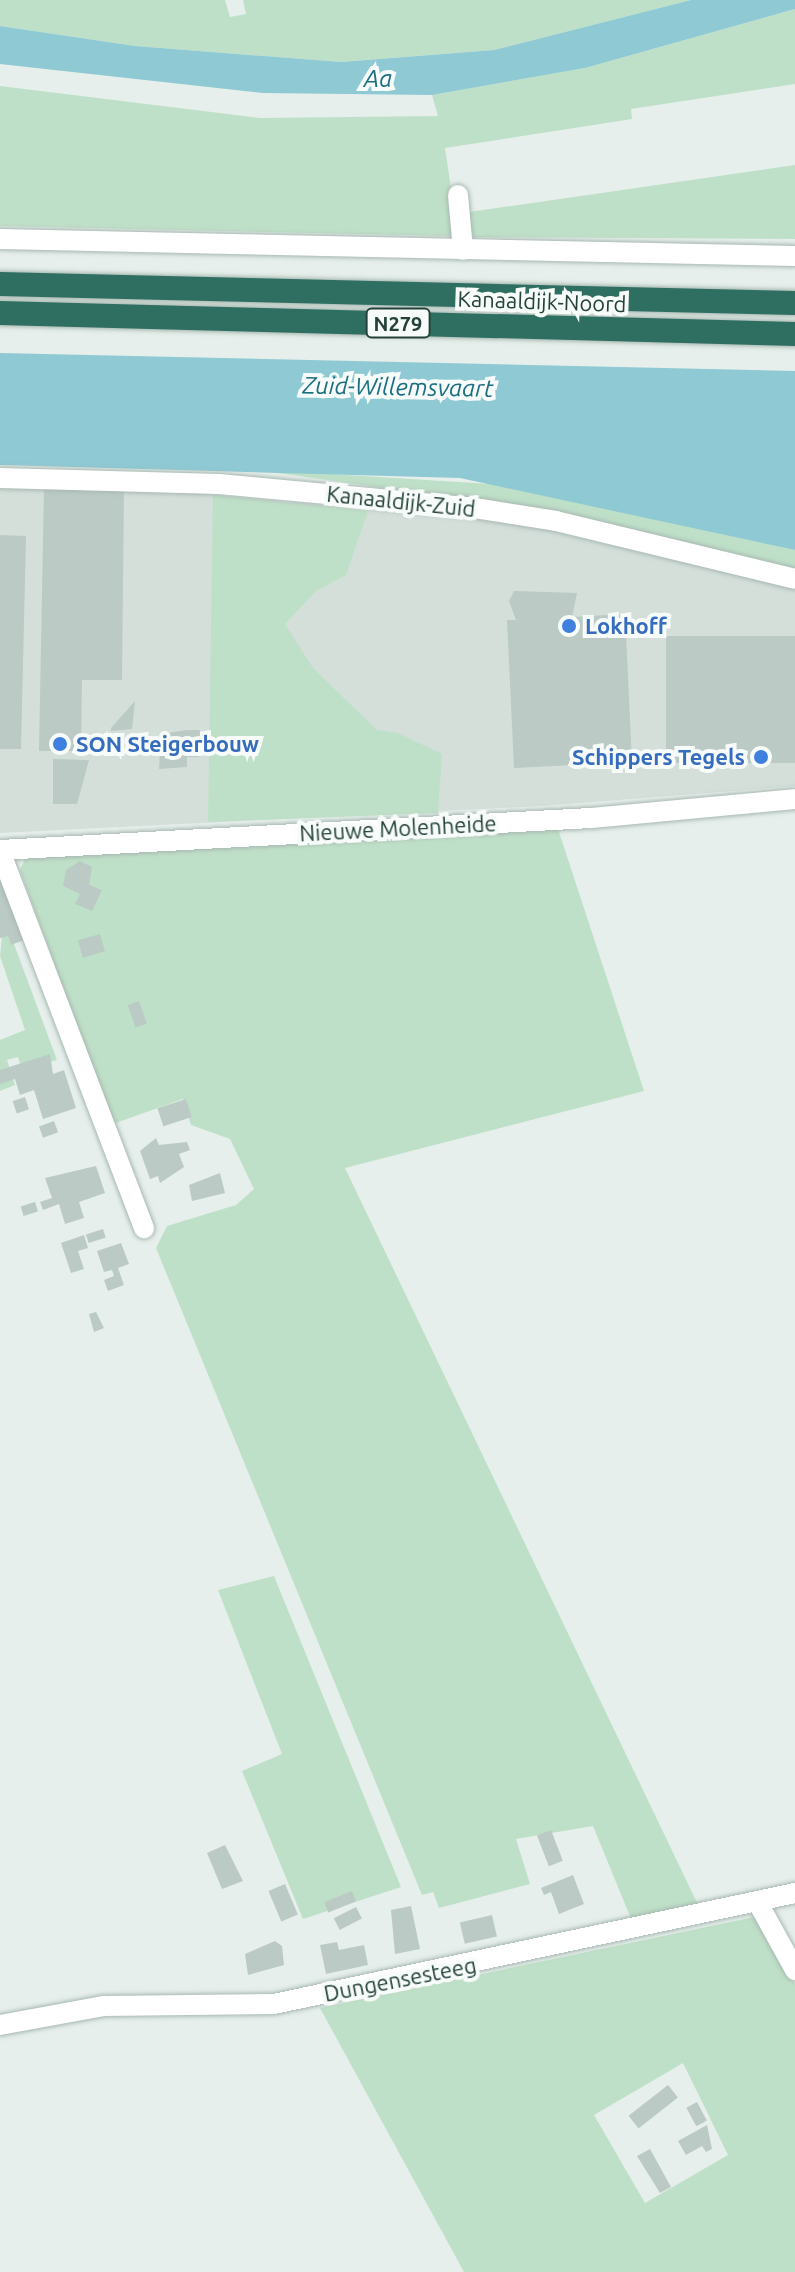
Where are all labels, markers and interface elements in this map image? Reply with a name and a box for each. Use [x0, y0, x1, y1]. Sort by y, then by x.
water label: Aa [364, 65, 392, 93]
street label: Kanaaldijk-Noord [457, 285, 627, 317]
road number: N279 [364, 307, 432, 339]
water label: Zuid-Willemsvaart [302, 371, 494, 403]
street label: Kanaaldijk-Zuid [325, 480, 477, 522]
place label: Lokhoff [585, 613, 667, 639]
marker: Lokhoff [560, 617, 578, 635]
place label: SON Steigerbouw [76, 731, 259, 757]
marker: SON Steigerbouw [51, 735, 69, 753]
place label: Schippers Tegels [572, 744, 745, 770]
marker: Schippers Tegels [752, 748, 770, 766]
street label: Nieuwe Molenheide [299, 810, 497, 846]
street label: Dungensesteeg [322, 1951, 478, 2007]

